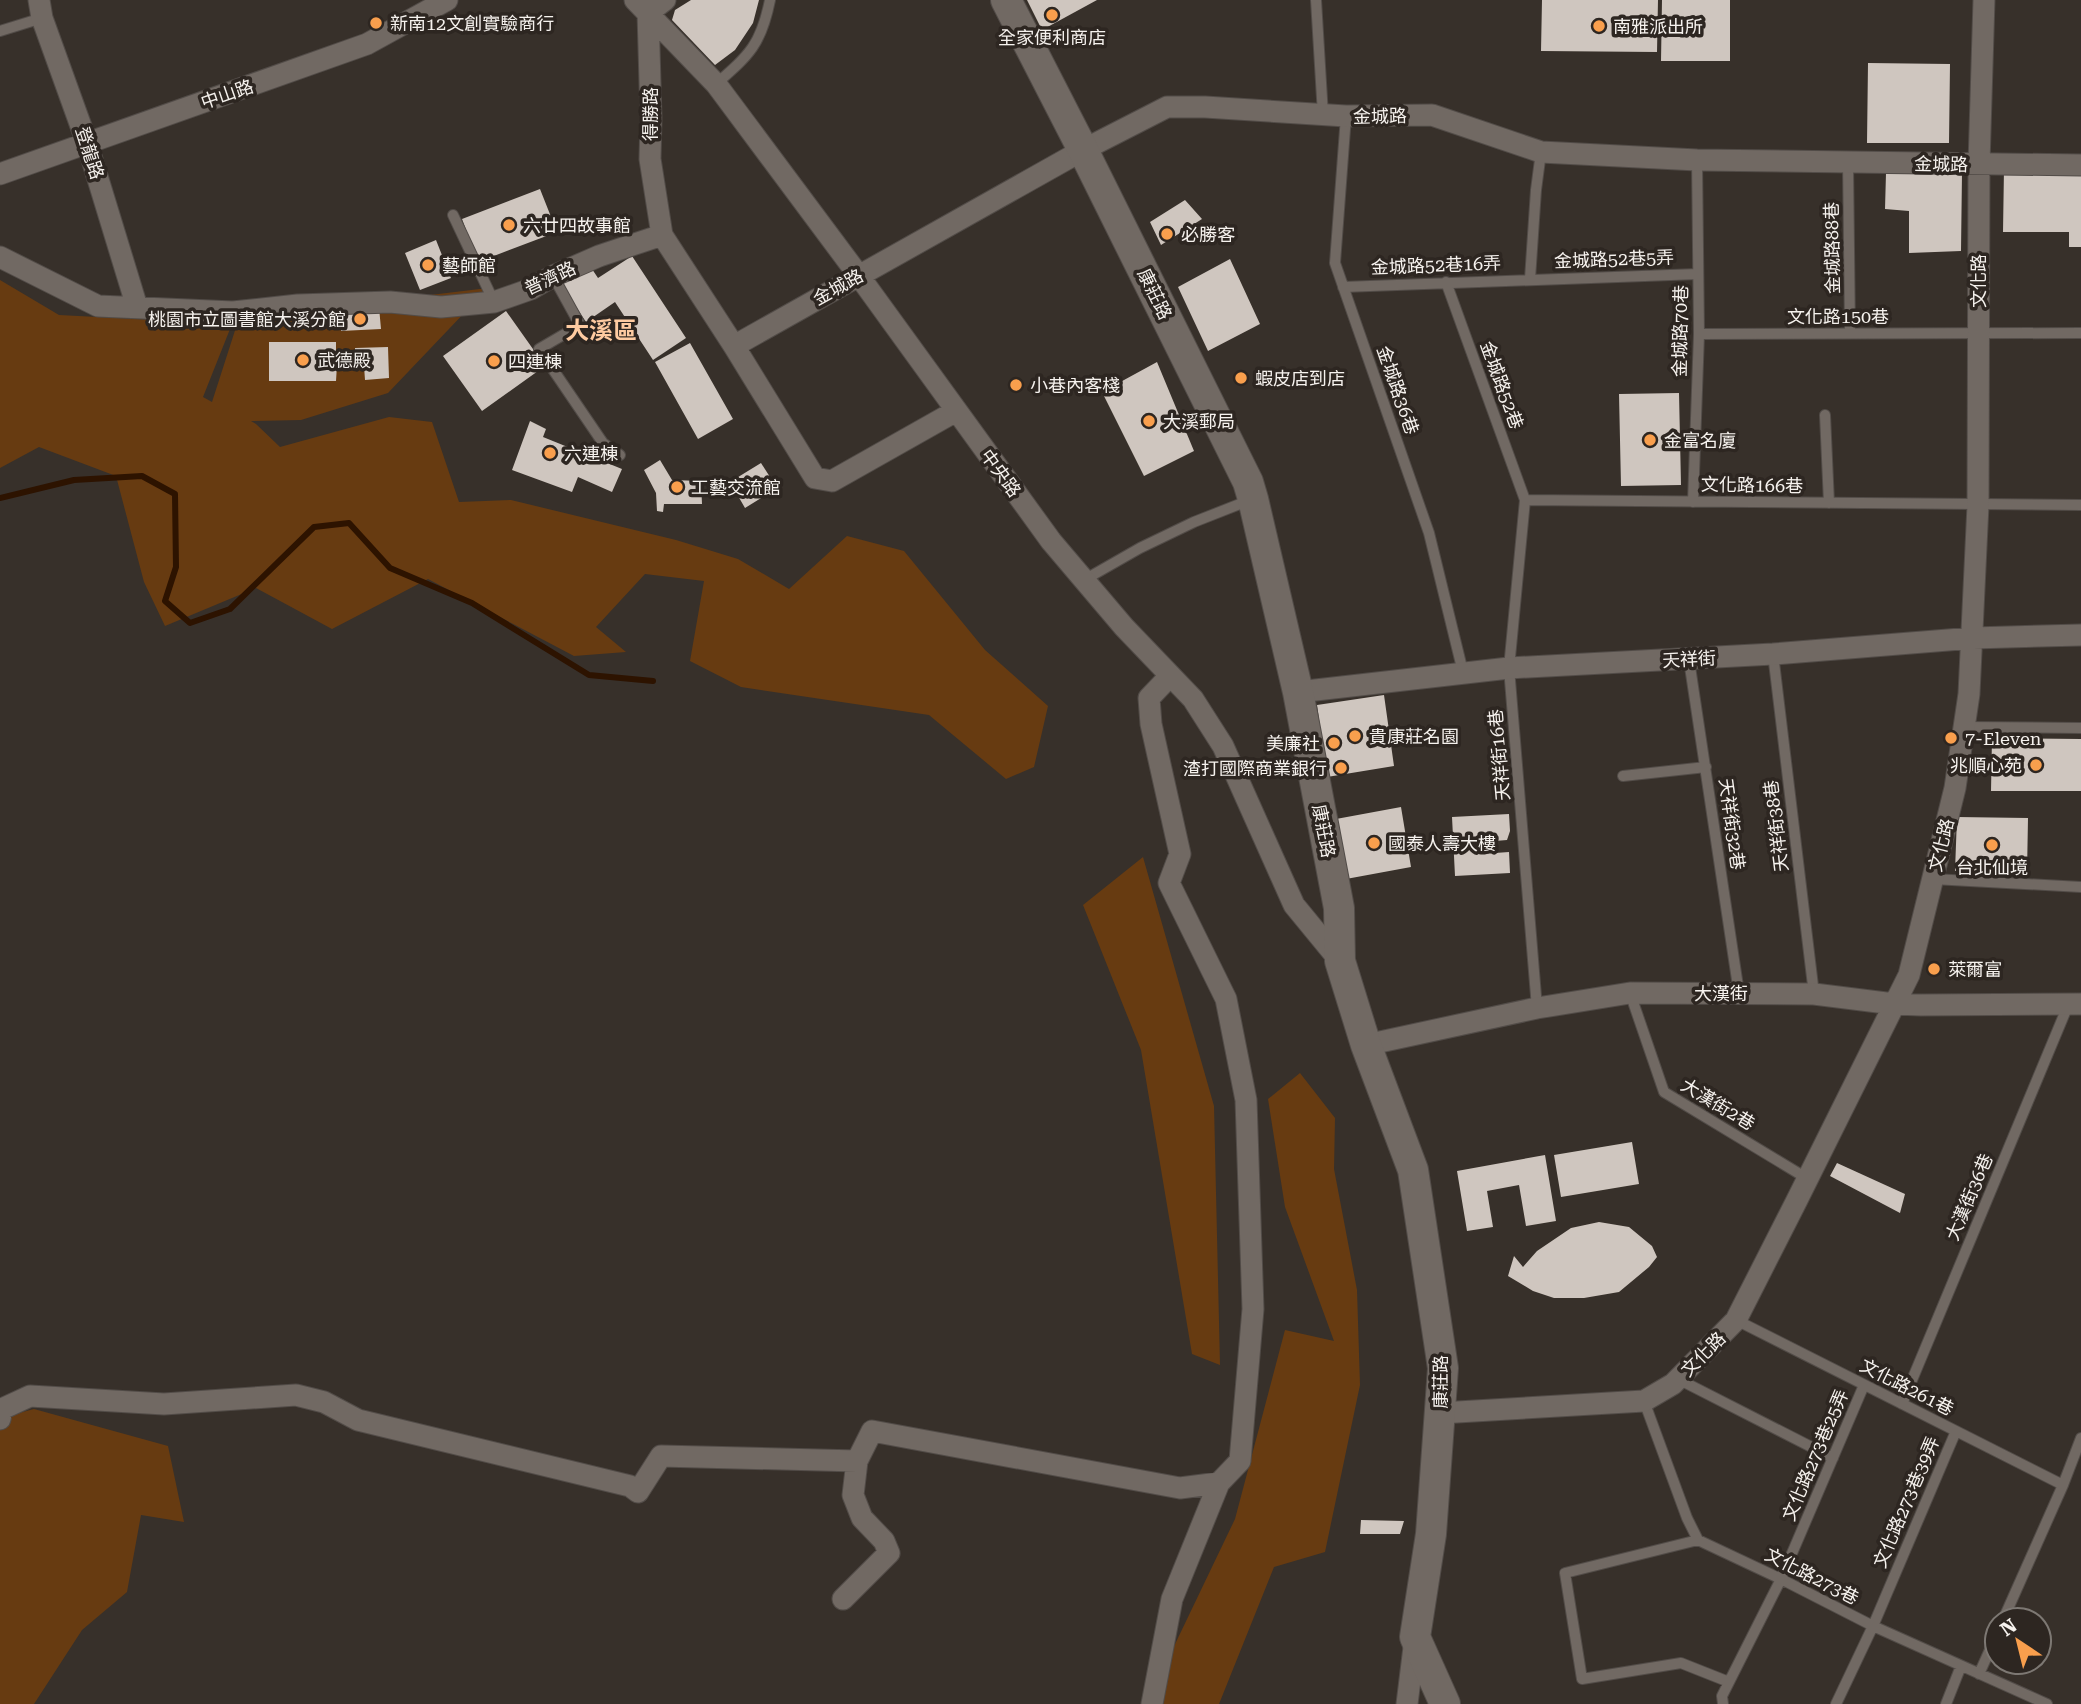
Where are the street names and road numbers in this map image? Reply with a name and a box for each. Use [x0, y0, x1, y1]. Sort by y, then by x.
street label: 中山路 [198, 75, 256, 113]
street label: 得勝路 [640, 87, 661, 141]
street label: 金城路 [1353, 105, 1407, 127]
street label: 登龍路 [72, 124, 108, 182]
street label: 金城路 [1914, 153, 1968, 175]
street label: 金城路88巷 [1821, 202, 1843, 294]
street label: 金城路52巷5弄 [1554, 246, 1674, 272]
street label: 金城路52巷16弄 [1371, 252, 1501, 278]
street label: 文化路 [1968, 254, 1989, 308]
street label: 普濟路 [521, 257, 579, 299]
street label: 金城路 [809, 265, 867, 309]
street label: 康莊路 [1134, 265, 1176, 323]
street label: 金城路70巷 [1669, 285, 1691, 377]
street label: 文化路150巷 [1787, 306, 1889, 327]
street label: 金城路52巷 [1476, 338, 1528, 432]
street label: 金城路36巷 [1373, 343, 1423, 437]
street label: 中央路 [977, 445, 1025, 501]
street label: 文化路166巷 [1701, 474, 1803, 496]
street label: 天祥街 [1661, 647, 1717, 671]
street label: 天祥街16巷 [1485, 708, 1513, 802]
street label: 天祥街32巷 [1715, 777, 1749, 871]
street label: 天祥街38巷 [1760, 779, 1792, 873]
street label: 康莊路 [1309, 802, 1339, 860]
street label: 文化路 [1924, 816, 1958, 874]
street label: 大漢街 [1694, 983, 1748, 1004]
street label: 大漢街2巷 [1677, 1074, 1759, 1134]
street label: 大漢街36巷 [1941, 1150, 1997, 1244]
street label: 文化路 [1676, 1327, 1730, 1381]
street label: 文化路261巷 [1857, 1354, 1957, 1420]
street label: 康莊路 [1430, 1355, 1451, 1409]
street label: 文化路273巷25弄 [1778, 1386, 1852, 1524]
street label: 文化路273巷39弄 [1869, 1433, 1943, 1571]
street label: 文化路273巷 [1762, 1543, 1862, 1609]

